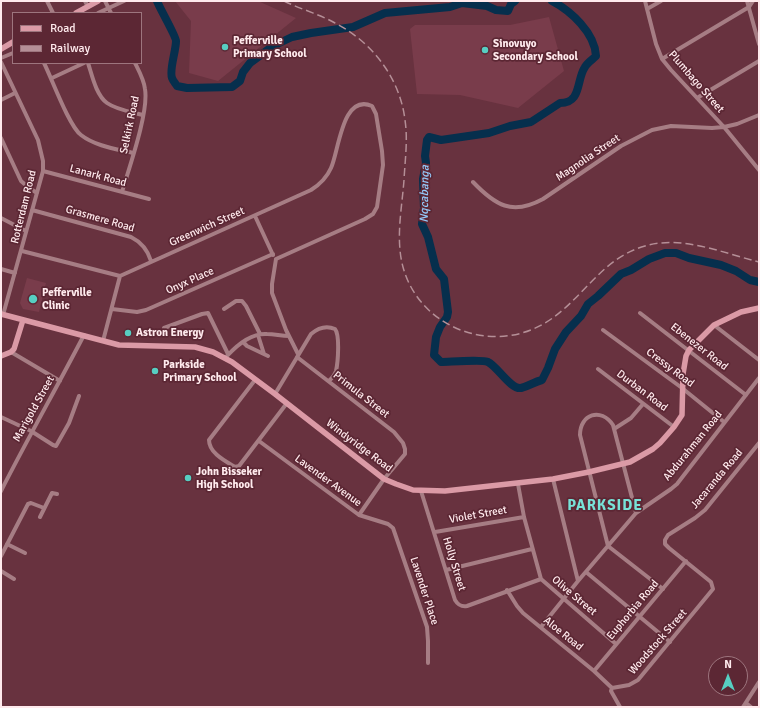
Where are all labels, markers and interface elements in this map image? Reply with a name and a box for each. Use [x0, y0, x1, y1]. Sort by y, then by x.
legend [12, 12, 142, 64]
text: Road [50, 21, 76, 36]
place label: Pefferville Primary School [233, 34, 307, 60]
place label: Sinovuyo Secondary School [493, 37, 578, 63]
text: Railway [50, 41, 90, 56]
marker: Pefferville Primary School [220, 42, 230, 52]
marker: Sinovuyo Secondary School [480, 45, 490, 55]
street label: Plumbago Street [665, 48, 727, 116]
street label: Selkirk Road [117, 95, 143, 155]
street label: Magnolia Street [553, 132, 623, 184]
street label: Lanark Road [68, 162, 128, 190]
water label: Nqcabanga [417, 165, 433, 223]
street label: Rotterdam Road [8, 169, 40, 245]
street label: Grasmere Road [64, 203, 136, 235]
street label: Greenwich Street [167, 204, 247, 250]
street label: Onyx Place [164, 265, 216, 297]
place label: Pefferville Clinic [42, 286, 92, 312]
marker: Pefferville Clinic [27, 293, 39, 305]
street label: Ebenezer Road [668, 320, 730, 374]
place label: Astron Energy [136, 326, 204, 340]
marker: Astron Energy [123, 328, 133, 338]
street label: Cressy Road [643, 346, 697, 390]
place label: Parkside Primary School [163, 358, 237, 384]
marker: Parkside Primary School [150, 366, 160, 376]
street label: Durban Road [614, 368, 670, 414]
street label: Primula Street [330, 369, 392, 421]
street label: Marigold Street [10, 374, 58, 444]
street label: Abdurahman Road [661, 408, 725, 484]
street label: Windyridge Road [323, 417, 395, 475]
street label: Jacaranda Road [688, 446, 746, 512]
street label: Lavender Avenue [292, 452, 364, 510]
place label: John Bisseker High School [196, 465, 262, 491]
marker: John Bisseker High School [183, 473, 193, 483]
district label: PARKSIDE [567, 497, 643, 515]
street label: Violet Street [448, 503, 508, 527]
street label: Holly Street [440, 535, 468, 593]
street label: Lavender Place [407, 555, 441, 627]
street label: Olive Street [549, 573, 599, 619]
street label: Euphorbia Road [604, 577, 662, 643]
street label: Woodstock Street [626, 607, 690, 677]
street label: Aloe Road [541, 614, 585, 654]
north arrow [708, 656, 748, 696]
text: N [724, 658, 732, 671]

